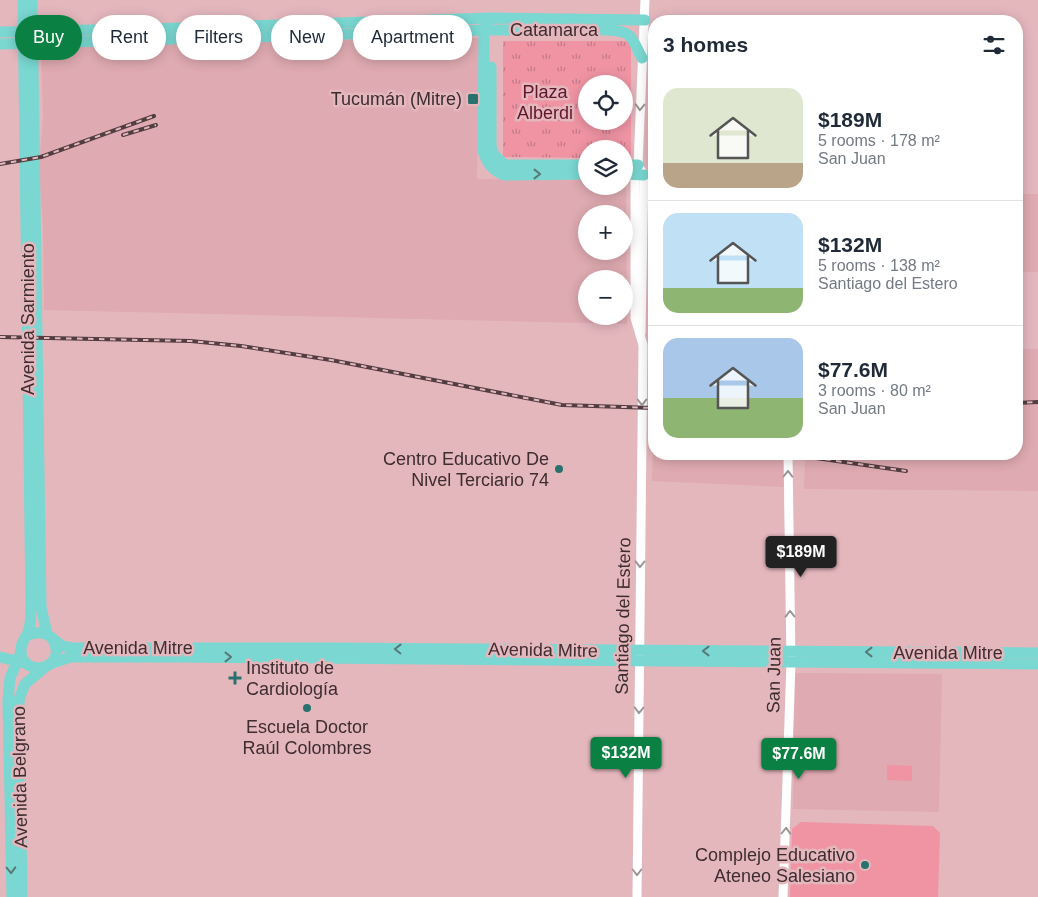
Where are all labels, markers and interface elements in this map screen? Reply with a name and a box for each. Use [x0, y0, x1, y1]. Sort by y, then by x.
chip: Buy [15, 15, 82, 60]
chip: Rent [92, 15, 166, 60]
chip: Filters [176, 15, 261, 60]
chip: New [271, 15, 343, 60]
chip: Apartment [353, 15, 472, 60]
street label: Catamarca [510, 20, 599, 40]
icon: filters [980, 31, 1008, 59]
text: 3 homes [663, 33, 748, 56]
map controls [578, 75, 633, 325]
button: locate [578, 75, 633, 130]
park label: Plaza Alberdi [517, 82, 573, 123]
place label: Tucumán (Mitre) [331, 89, 462, 109]
marker: Tucumán (Mitre) [466, 92, 480, 106]
one-way arrow [635, 103, 646, 111]
icon: home [703, 108, 763, 168]
text: $189M [818, 108, 882, 131]
text: 5 rooms · 178 m² [818, 132, 940, 149]
button: layers [578, 140, 633, 195]
text: San Juan [818, 150, 886, 167]
one-way arrow [533, 169, 541, 179]
button: + [578, 205, 633, 260]
icon: home [703, 233, 763, 293]
text: $132M [818, 233, 882, 256]
street label: Avenida Sarmiento [18, 243, 38, 395]
text: 5 rooms · 138 m² [818, 257, 940, 274]
button: − [578, 270, 633, 325]
text: Santiago del Estero [818, 275, 958, 292]
icon: home [703, 358, 763, 418]
text: $77.6M [818, 358, 888, 381]
text: 3 rooms · 80 m² [818, 382, 931, 399]
one-way arrow [637, 398, 647, 406]
text: San Juan [818, 400, 886, 417]
place label: Centro Educativo De Nivel Terciario 74 [383, 449, 549, 490]
marker: Centro Educativo De Nivel Terciario 74 [553, 463, 565, 475]
one-way arrow [783, 470, 793, 478]
pin: $189M [766, 536, 836, 578]
street label: Santiago del Estero [612, 537, 634, 695]
text: $189M [777, 543, 825, 560]
one-way arrow [635, 560, 645, 568]
one-way arrow [785, 609, 795, 617]
street label: San Juan [763, 637, 785, 713]
street label: Avenida Mitre [83, 638, 193, 658]
street label: Avenida Mitre [488, 639, 598, 661]
one-way arrow [394, 643, 402, 654]
street label: Avenida Mitre [893, 643, 1003, 663]
one-way arrow [702, 646, 710, 656]
one-way arrow [865, 647, 872, 657]
one-way arrow [224, 652, 232, 662]
place label: Instituto de Cardiología [246, 658, 339, 699]
marker: Instituto de Cardiología [228, 671, 242, 685]
marker: Escuela Doctor Raúl Colombres [301, 702, 313, 714]
street label: Avenida Belgrano [9, 706, 31, 848]
one-way arrow [633, 706, 644, 714]
place label: Escuela Doctor Raúl Colombres [242, 717, 372, 758]
pin: $132M [591, 736, 661, 779]
pin: $77.6M [758, 738, 840, 780]
text: $132M [602, 744, 650, 761]
text: $77.6M [772, 745, 826, 762]
one-way arrow [780, 827, 791, 835]
place label: Complejo Educativo Ateneo Salesiano [695, 845, 855, 886]
marker: Complejo Educativo Ateneo Salesiano [859, 859, 871, 871]
one-way arrow [6, 866, 16, 874]
one-way arrow [632, 868, 642, 876]

